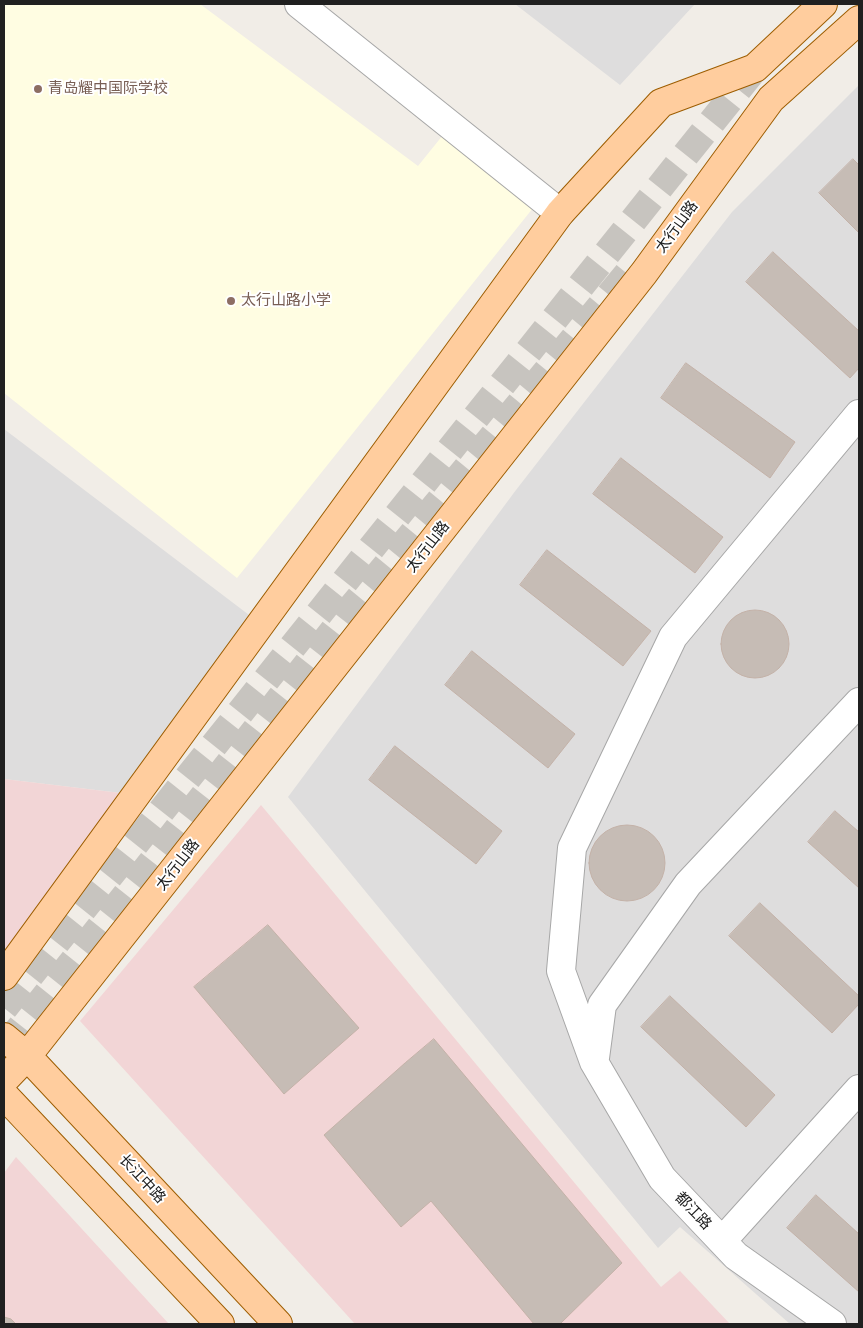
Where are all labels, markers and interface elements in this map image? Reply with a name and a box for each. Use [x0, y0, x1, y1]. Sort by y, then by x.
place label: 青岛耀中国际学校 [48, 80, 168, 98]
marker: 青岛耀中国际学校 [32, 83, 44, 95]
street label: 太行山路 [652, 197, 702, 257]
place label: 太行山路小学 [241, 292, 331, 310]
marker: 太行山路小学 [225, 295, 237, 307]
street label: 太行山路 [402, 518, 454, 576]
street label: 太行山路 [152, 836, 204, 894]
street label: 长江中路 [115, 1151, 169, 1207]
street label: 都江路 [671, 1189, 715, 1233]

